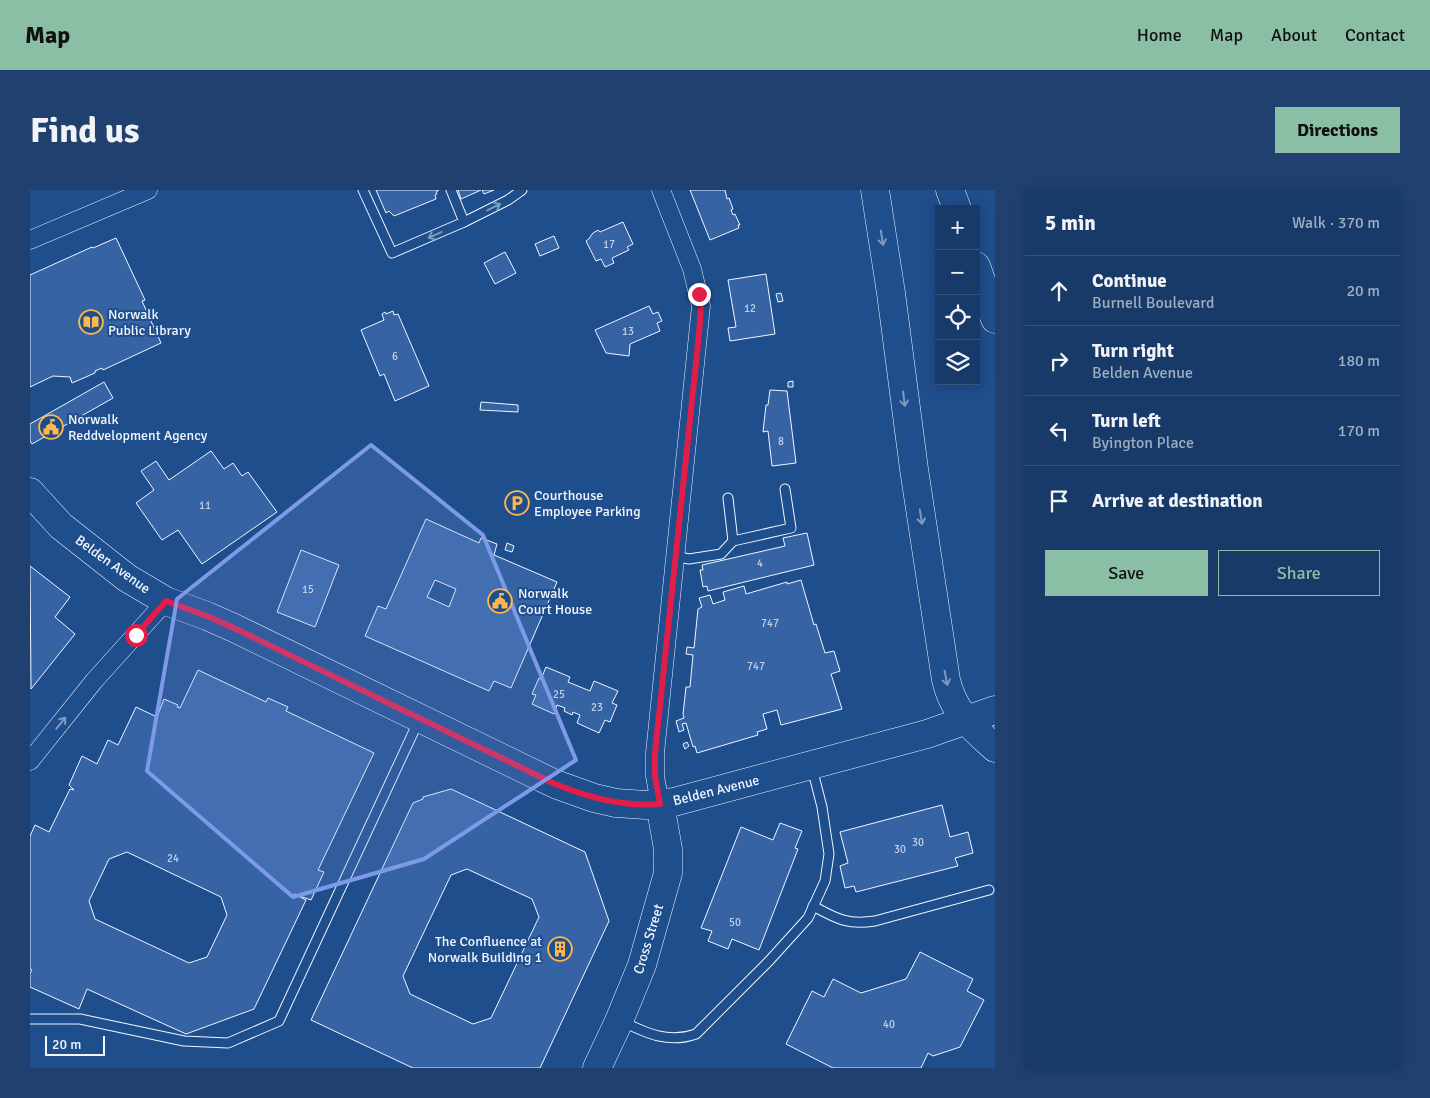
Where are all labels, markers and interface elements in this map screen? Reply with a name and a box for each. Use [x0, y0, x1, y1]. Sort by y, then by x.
text: Map [25, 20, 70, 50]
text: Home [1137, 24, 1182, 46]
text: Map [1210, 24, 1243, 46]
text: About [1271, 24, 1317, 46]
text: Contact [1345, 24, 1405, 46]
button: Directions [1275, 107, 1400, 153]
text: Find us [30, 109, 140, 152]
one-way arrow [486, 202, 501, 211]
map controls [935, 205, 980, 385]
button: + [935, 205, 980, 250]
text: 5 min [1045, 210, 1096, 236]
text: Walk · 370 m [1292, 213, 1380, 233]
one-way arrow [428, 230, 443, 240]
one-way arrow [877, 230, 887, 246]
house number: 17 [603, 238, 615, 251]
button: − [935, 250, 980, 295]
text: Continue [1092, 269, 1167, 293]
icon: ahead [1045, 277, 1073, 305]
text: 20 m [1346, 281, 1380, 301]
route end [688, 283, 711, 306]
text: Burnell Boulevard [1092, 293, 1215, 313]
button: locate [935, 295, 980, 340]
house number: 12 [744, 302, 756, 315]
place label: Norwalk Public Library [108, 306, 191, 339]
library icon: Norwalk Public Library [78, 309, 104, 335]
house number: 13 [622, 325, 634, 338]
text: Turn right [1092, 339, 1174, 363]
button: layers [935, 340, 980, 385]
icon: right [1045, 347, 1073, 375]
house number: 6 [392, 350, 398, 363]
text: 180 m [1338, 351, 1380, 371]
text: Belden Avenue [1092, 363, 1193, 383]
one-way arrow [900, 391, 910, 407]
text: Turn left [1092, 409, 1161, 433]
place label: Norwalk Reddvelopment Agency [68, 411, 208, 444]
public building icon: Norwalk Reddvelopment Agency [38, 414, 64, 440]
icon: left [1045, 417, 1073, 445]
text: 170 m [1338, 421, 1380, 441]
text: Byington Place [1092, 433, 1194, 453]
house number: 8 [778, 435, 784, 448]
place label: Courthouse Employee Parking [534, 487, 641, 520]
icon: arrive [1045, 487, 1073, 515]
text: Arrive at destination [1092, 489, 1263, 513]
parking icon: Courthouse Employee Parking [504, 490, 530, 516]
house number: 11 [199, 499, 211, 512]
one-way arrow [916, 509, 926, 525]
street label: Belden Avenue [72, 532, 153, 597]
button: Save [1045, 550, 1208, 596]
button: Share [1218, 550, 1380, 596]
house number: 4 [757, 557, 763, 570]
house number: 15 [302, 583, 314, 596]
place label: Norwalk Court House [518, 585, 592, 618]
public building icon: Norwalk Court House [487, 588, 513, 614]
house number: 747 [761, 617, 779, 630]
route start [125, 624, 148, 647]
house number: 747 [747, 660, 765, 673]
one-way arrow [941, 669, 951, 685]
house number: 25 [553, 688, 565, 701]
house number: 23 [591, 701, 603, 714]
one-way arrow [55, 717, 66, 730]
street label: Belden Avenue [671, 772, 761, 809]
house number: 30 [912, 836, 924, 849]
house number: 30 [894, 843, 906, 856]
house number: 24 [167, 852, 179, 865]
street label: Cross Street [630, 902, 667, 976]
house number: 50 [729, 916, 741, 929]
place label: The Confluence at Norwalk Building 1 [428, 933, 542, 966]
building icon: The Confluence at Norwalk Building 1 [547, 936, 573, 962]
house number: 40 [883, 1018, 895, 1031]
scale bar [45, 1033, 105, 1056]
text: 20 m [52, 1036, 81, 1053]

